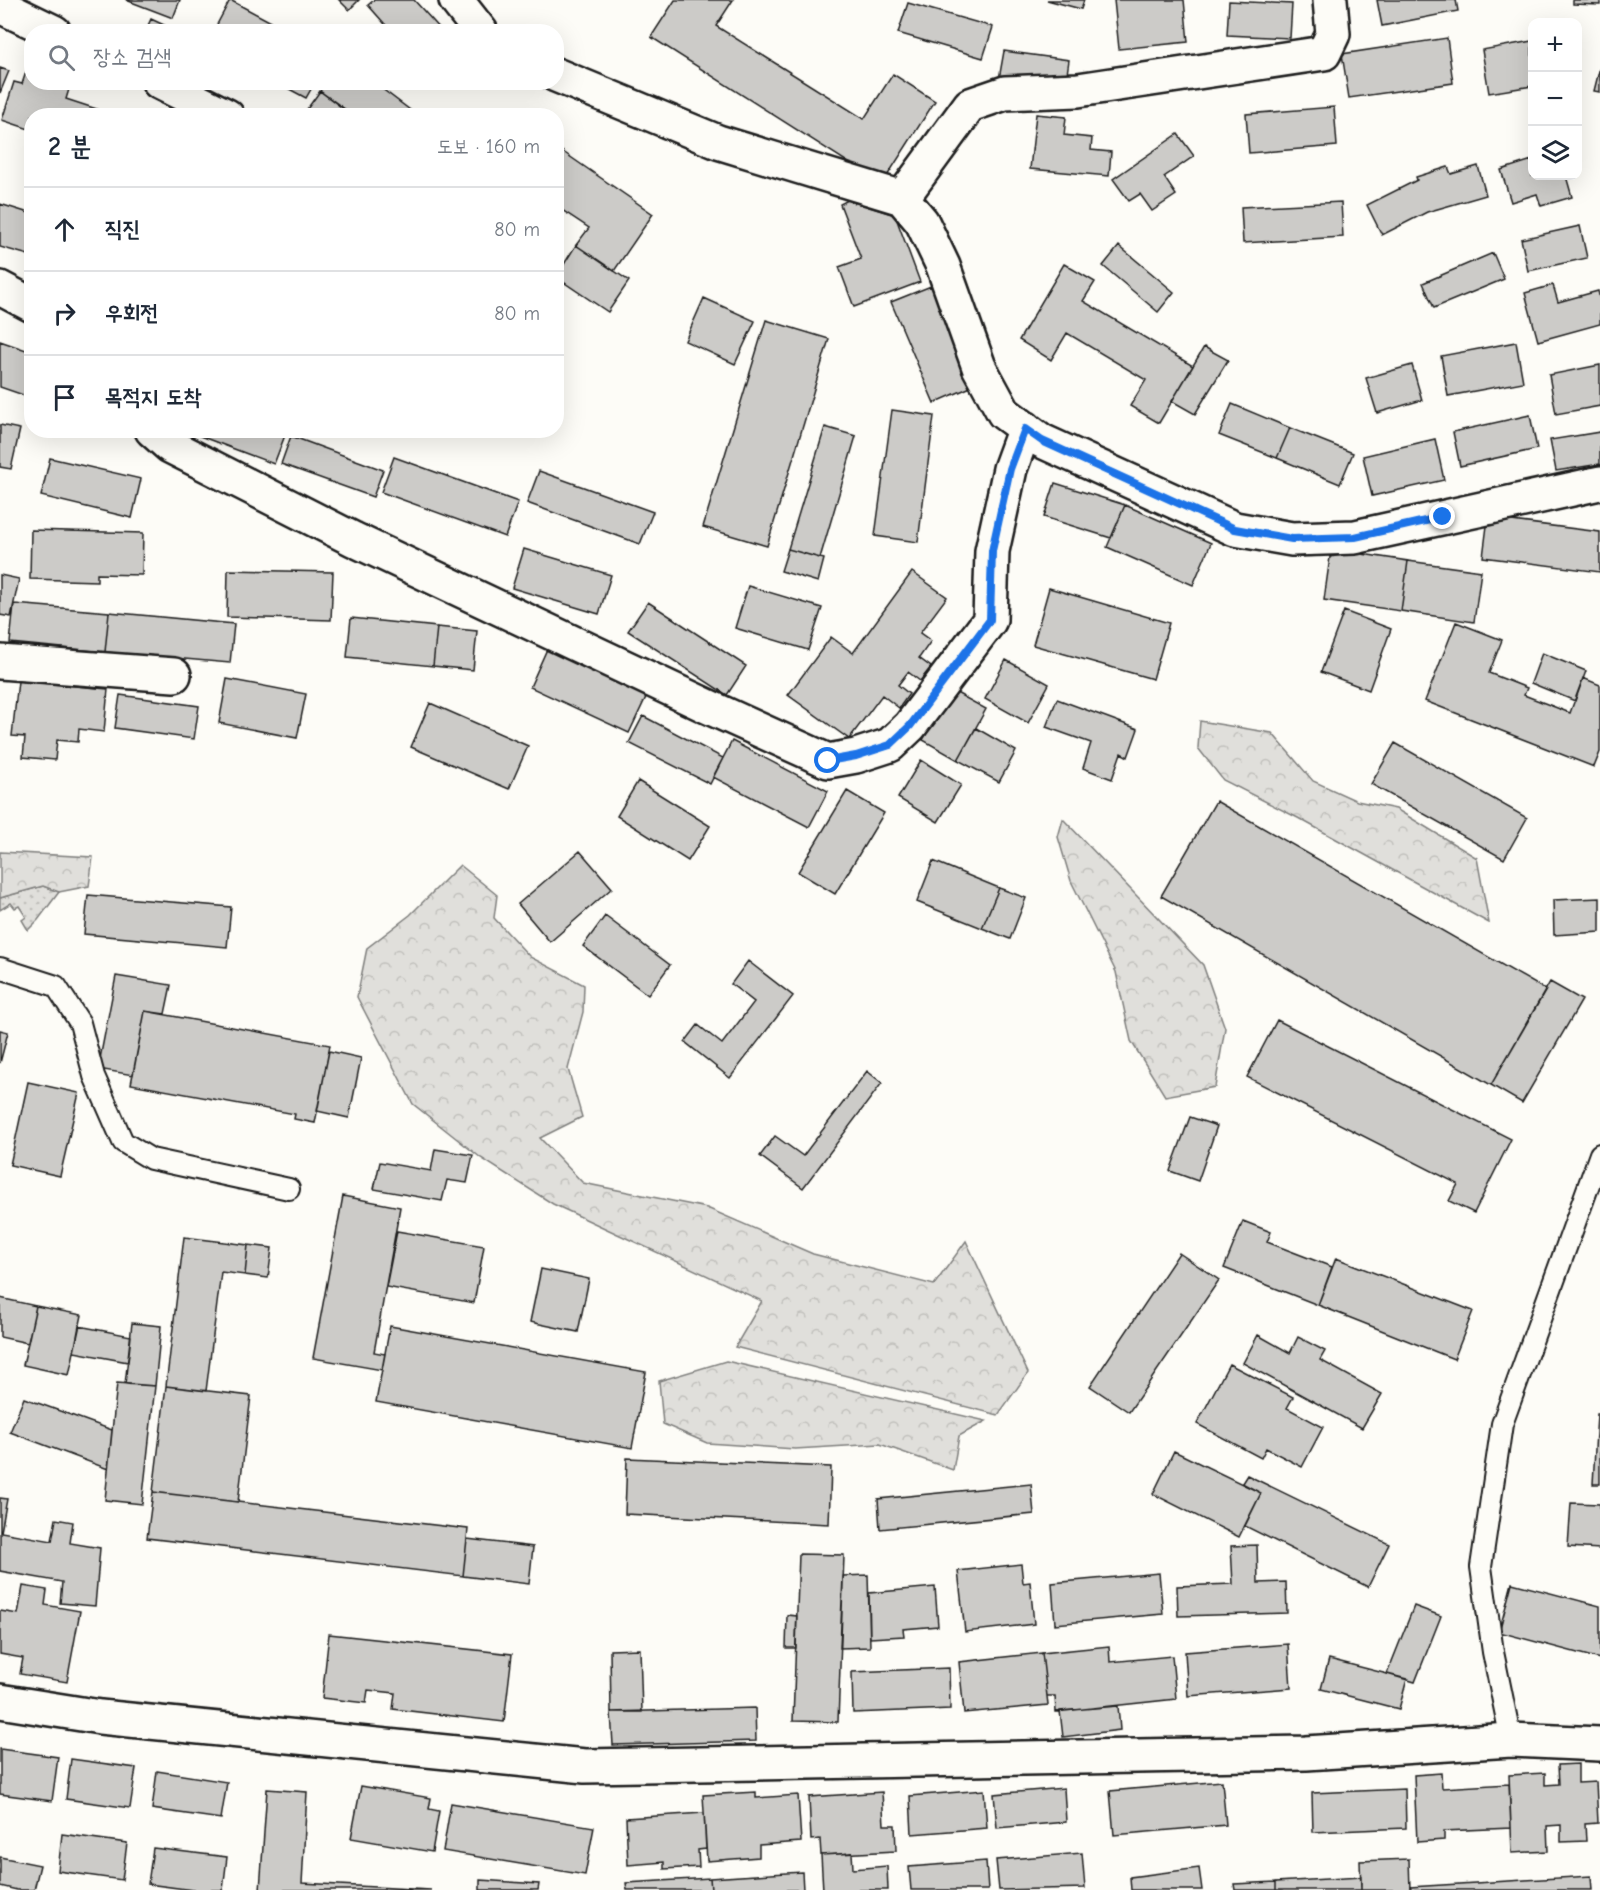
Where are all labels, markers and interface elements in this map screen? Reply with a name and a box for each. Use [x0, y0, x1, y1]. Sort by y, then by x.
map controls [1528, 18, 1582, 180]
button: + [1528, 18, 1582, 72]
search box [24, 24, 564, 90]
icon: search [45, 41, 78, 74]
text: 장소 검색 [93, 44, 171, 70]
button: − [1528, 72, 1582, 126]
button: layers [1528, 126, 1582, 180]
text: 2 분 [48, 132, 91, 162]
text: 도보 · 160 m [437, 135, 540, 158]
icon: ahead [48, 213, 81, 246]
text: 직진 [105, 216, 140, 242]
text: 80 m [494, 218, 540, 241]
icon: right [48, 297, 81, 330]
text: 우회전 [105, 300, 158, 326]
text: 80 m [494, 302, 540, 325]
icon: arrive [48, 381, 81, 414]
text: 목적지 도착 [105, 384, 201, 410]
route end [1429, 503, 1455, 529]
route start [814, 747, 840, 773]

